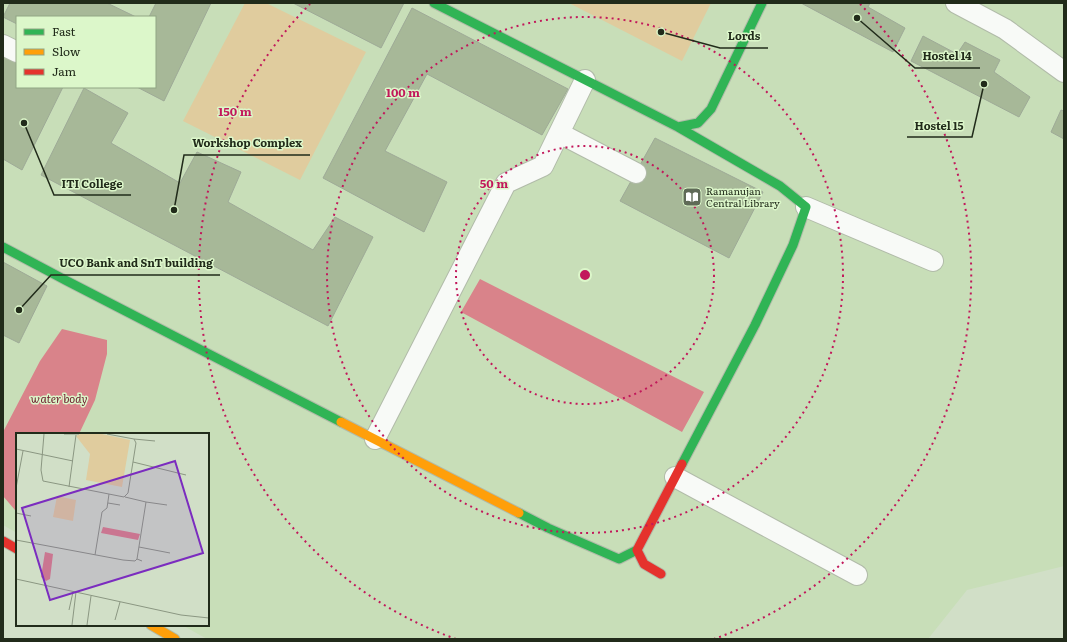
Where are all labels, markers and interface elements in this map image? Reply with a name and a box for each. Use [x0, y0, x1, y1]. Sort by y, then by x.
legend [16, 16, 156, 88]
text: Fast [52, 22, 76, 40]
callout: Lords [720, 25, 768, 48]
text: Lords [728, 27, 761, 43]
text: Slow [52, 42, 81, 60]
callout: Hostel 14 [915, 45, 980, 68]
text: Hostel 14 [922, 47, 972, 63]
text: Jam [52, 62, 77, 80]
text: 100 m [386, 83, 420, 101]
text: 150 m [218, 102, 252, 120]
callout: Hostel 15 [907, 114, 972, 137]
text: Hostel 15 [915, 117, 963, 133]
callout: Workshop Complex [184, 132, 310, 155]
text: Workshop Complex [192, 134, 302, 150]
callout: ITI College [54, 172, 131, 195]
text: 50 m [480, 174, 508, 192]
text: ITI College [62, 175, 122, 191]
place label: Ramanujan Central Library [706, 183, 780, 210]
library icon: Ramanujan Central Library [681, 186, 703, 208]
callout: UCO Bank and SnT building [51, 252, 220, 275]
text: UCO Bank and SnT building [59, 254, 213, 270]
centre of rings [578, 268, 592, 282]
water label: water body [30, 390, 87, 406]
inset map [16, 433, 209, 626]

